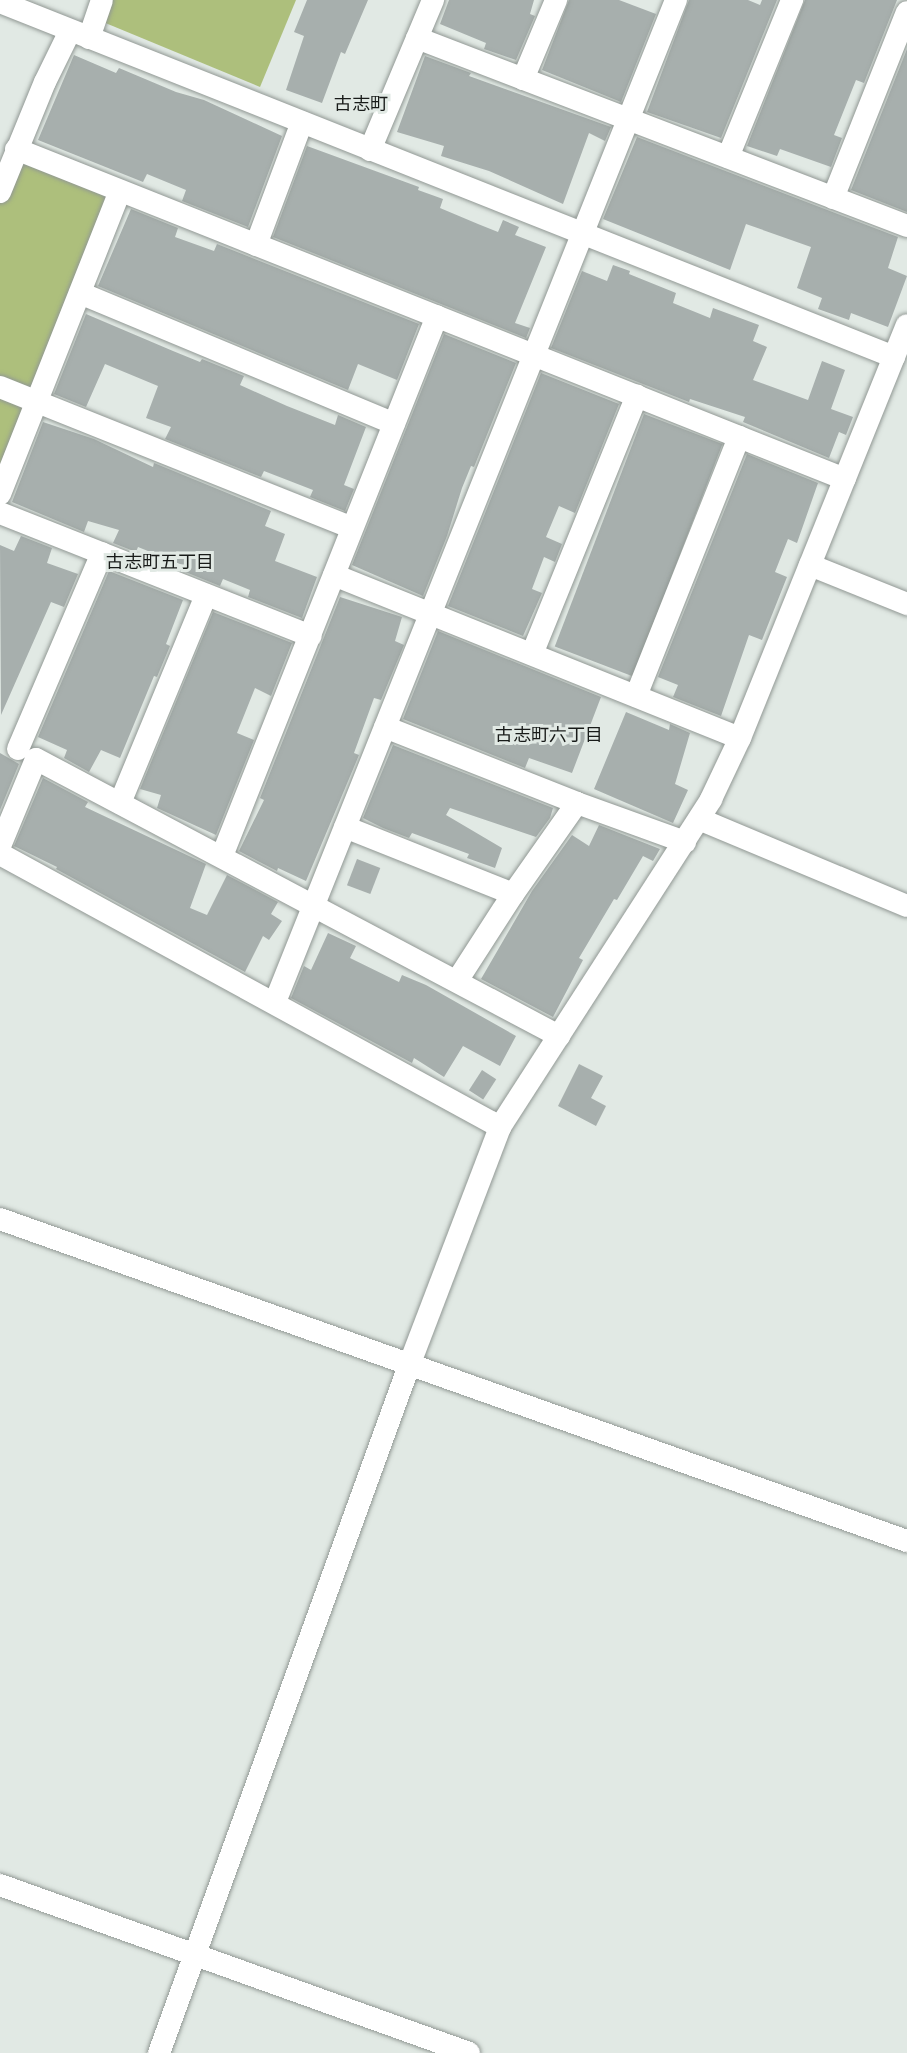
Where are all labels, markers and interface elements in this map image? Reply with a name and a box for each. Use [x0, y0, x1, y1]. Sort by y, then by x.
district label: 古志町 [334, 92, 388, 114]
district label: 古志町五丁目 [106, 550, 214, 572]
district label: 古志町六丁目 [495, 723, 603, 745]

